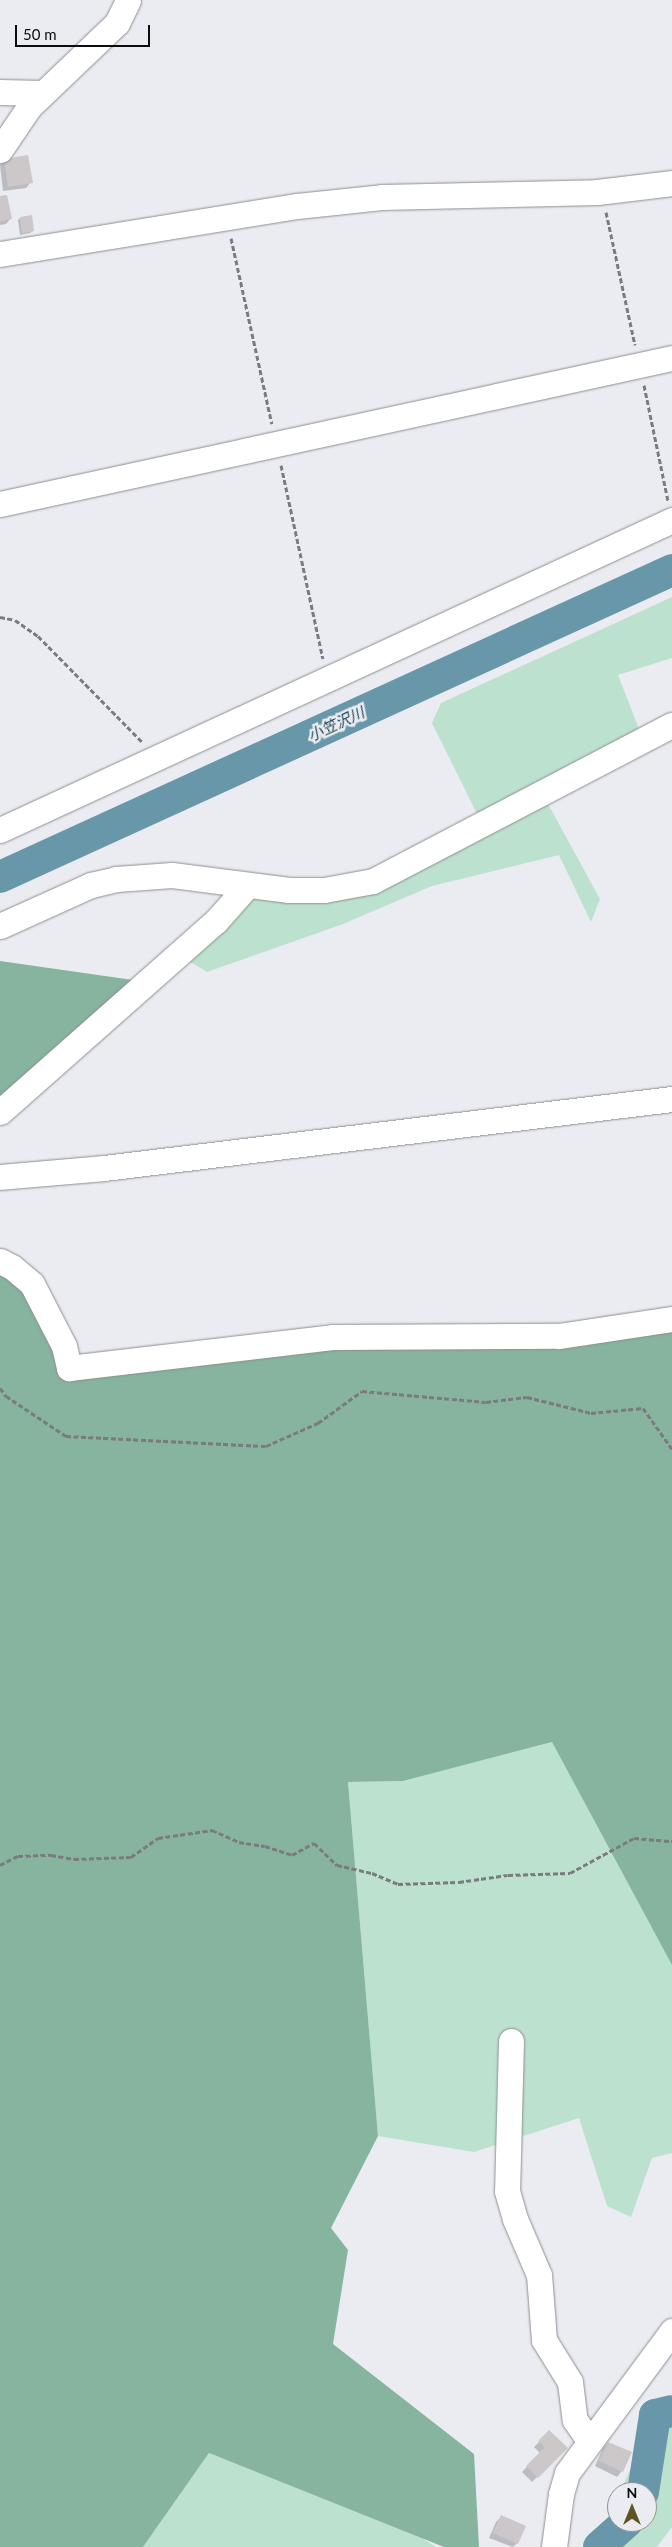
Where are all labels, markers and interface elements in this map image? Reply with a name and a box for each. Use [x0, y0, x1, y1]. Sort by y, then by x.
scale bar [18, 15, 152, 47]
text: 50 m [23, 25, 57, 43]
water label: 小笠沢川 [305, 703, 367, 745]
north arrow [607, 2482, 657, 2532]
text: N [627, 2484, 637, 2501]

